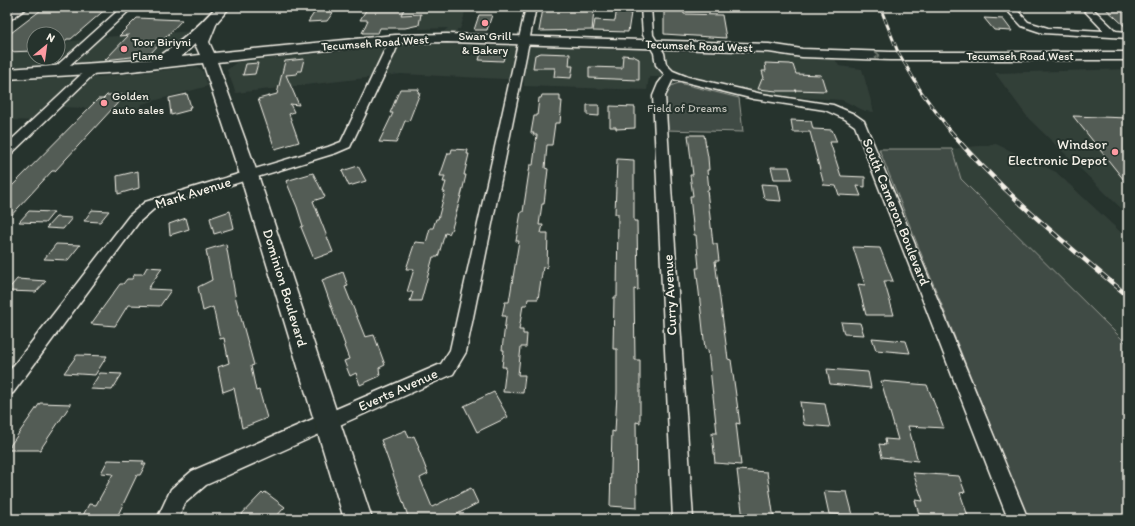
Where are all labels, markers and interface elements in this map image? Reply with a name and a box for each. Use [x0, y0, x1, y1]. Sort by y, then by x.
marker: Swan Grill & Bakery [480, 18, 490, 28]
north arrow [26, 26, 66, 66]
place label: Swan Grill & Bakery [458, 29, 512, 57]
text: N [44, 30, 57, 45]
street label: Tecumseh Road West [321, 32, 430, 54]
place label: Toor Biriyni Flame [132, 35, 191, 63]
street label: Tecumseh Road West [645, 37, 754, 55]
marker: Toor Biriyni Flame [119, 44, 129, 54]
street label: Tecumseh Road West [966, 49, 1074, 63]
one-way arrow [874, 51, 880, 60]
place label: Golden auto sales [112, 89, 164, 117]
marker: Golden auto sales [99, 98, 109, 108]
park label: Field of Dreams [647, 101, 727, 115]
street label: South Cameron Boulevard [859, 136, 934, 289]
place label: Windsor Electronic Depot [1008, 136, 1107, 169]
marker: Windsor Electronic Depot [1110, 147, 1120, 157]
street label: Mark Avenue [153, 173, 233, 213]
street label: Dominion Boulevard [259, 227, 311, 349]
street label: Curry Avenue [659, 254, 681, 336]
street label: Everts Avenue [356, 365, 441, 415]

